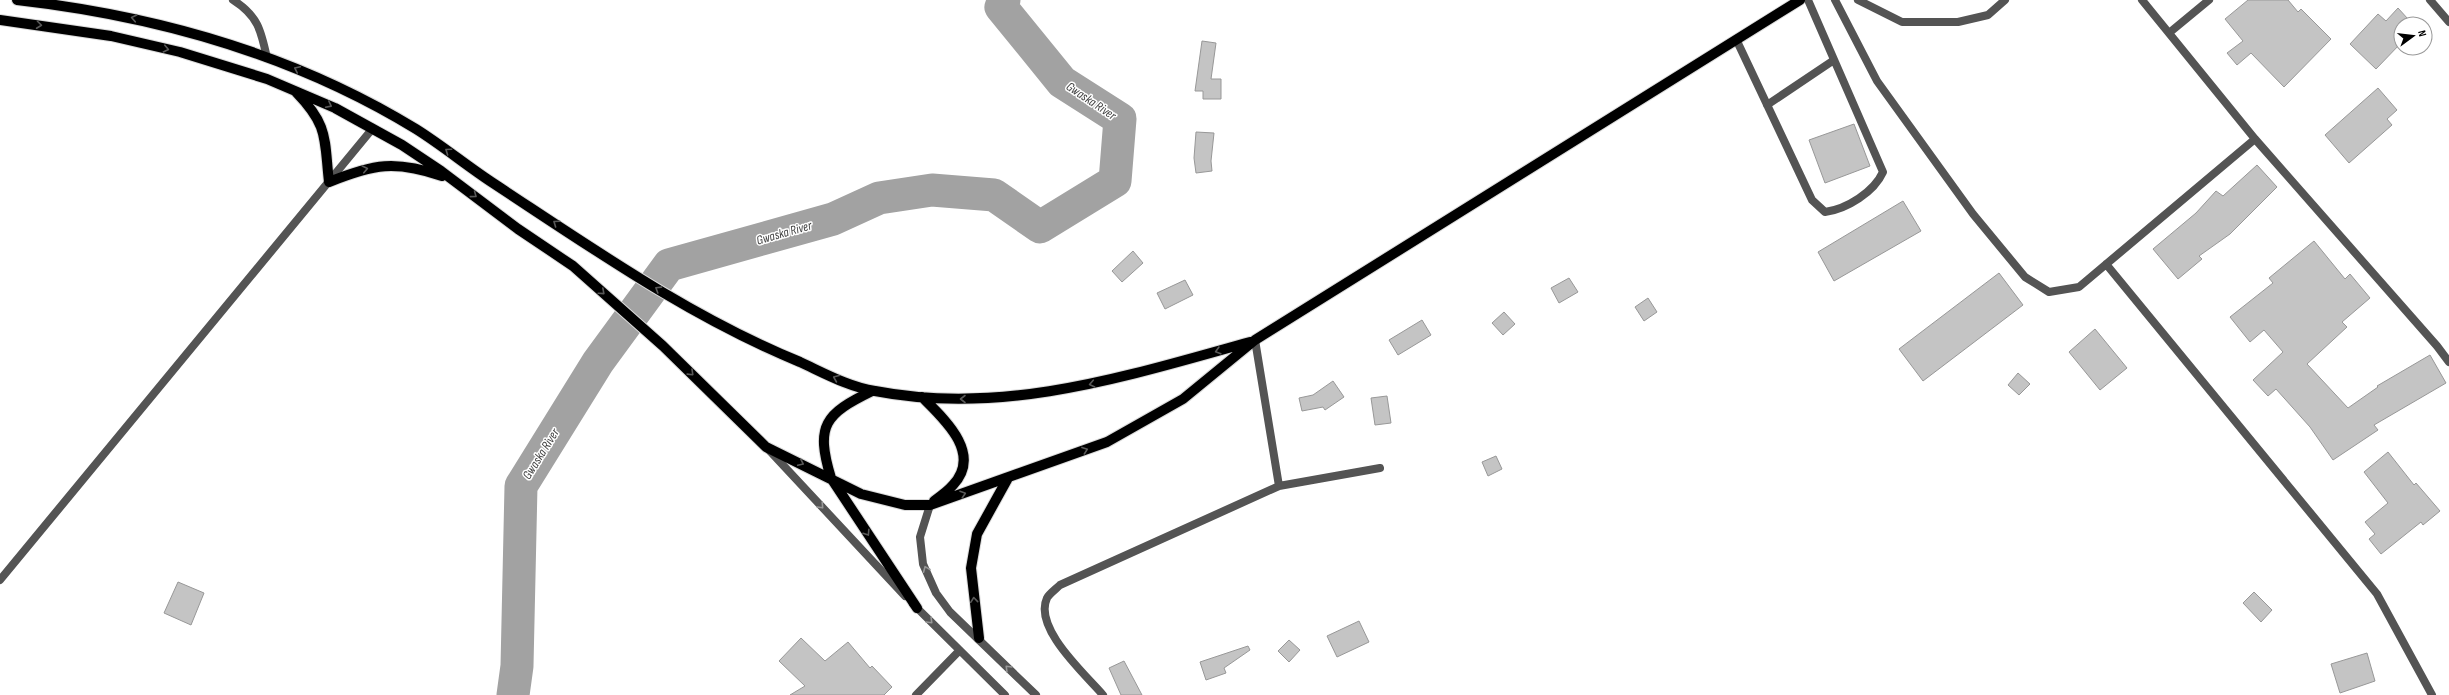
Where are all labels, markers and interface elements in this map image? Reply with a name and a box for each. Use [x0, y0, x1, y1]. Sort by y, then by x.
one-way arrow [130, 14, 137, 22]
north arrow [2393, 16, 2433, 56]
one-way arrow [36, 20, 42, 29]
text: N [2415, 29, 2429, 38]
one-way arrow [163, 44, 170, 52]
one-way arrow [294, 66, 302, 74]
water label: Gwaska River [1063, 78, 1120, 124]
one-way arrow [324, 100, 332, 107]
one-way arrow [446, 149, 453, 156]
one-way arrow [362, 165, 368, 173]
one-way arrow [470, 191, 477, 198]
water label: Gwaska River [754, 217, 815, 249]
one-way arrow [553, 220, 560, 228]
one-way arrow [655, 286, 662, 294]
one-way arrow [597, 287, 605, 295]
one-way arrow [1214, 346, 1221, 355]
one-way arrow [686, 369, 694, 376]
one-way arrow [833, 374, 840, 382]
one-way arrow [1089, 379, 1095, 387]
one-way arrow [960, 395, 966, 403]
water label: Gwaska River [519, 424, 564, 482]
one-way arrow [1082, 446, 1089, 455]
one-way arrow [797, 458, 805, 466]
one-way arrow [959, 490, 966, 499]
one-way arrow [816, 501, 824, 509]
one-way arrow [862, 529, 870, 536]
one-way arrow [922, 566, 930, 573]
one-way arrow [970, 597, 979, 603]
one-way arrow [925, 616, 932, 624]
one-way arrow [1005, 665, 1013, 673]

